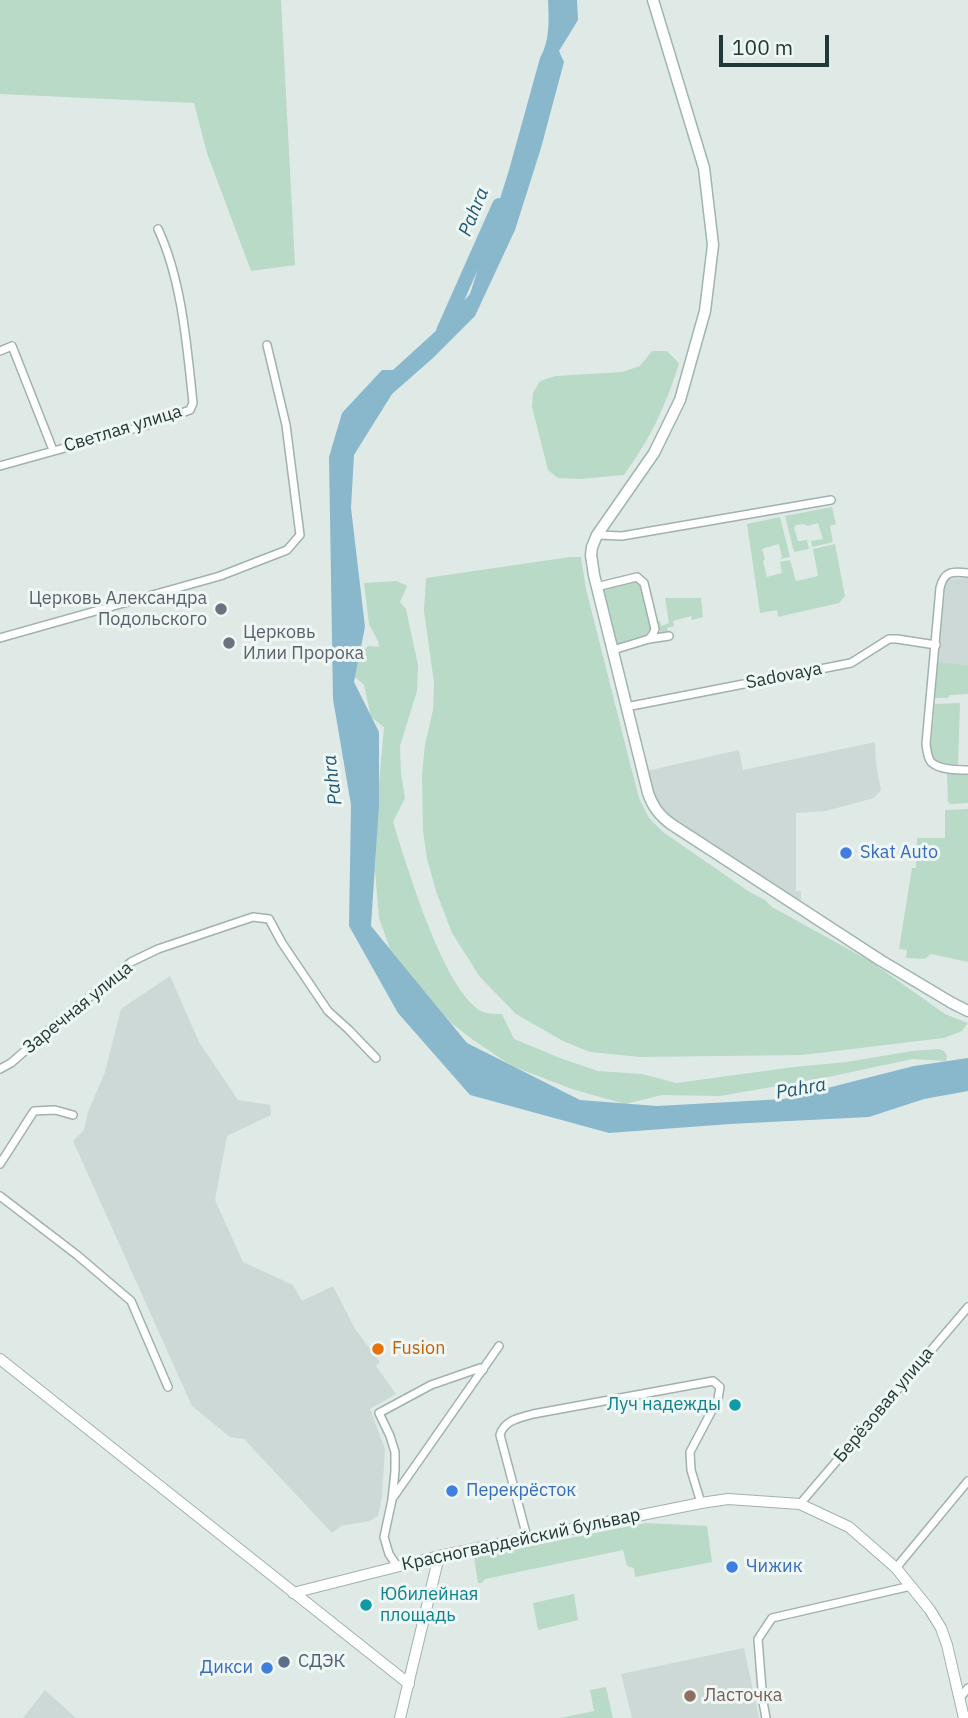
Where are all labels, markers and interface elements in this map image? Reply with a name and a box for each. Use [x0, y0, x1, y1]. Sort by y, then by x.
scale bar [723, 21, 833, 65]
text: 100 m [732, 33, 793, 61]
water label: Pahra [454, 184, 494, 240]
street label: Светлая улица [61, 401, 185, 457]
place label: Церковь Александра Подольского [29, 588, 207, 630]
marker: Церковь Александра Подольского [213, 601, 229, 617]
place label: Церковь Илии Пророка [243, 622, 364, 664]
marker: Церковь Илии Пророка [221, 635, 237, 651]
street label: Sadovaya [744, 658, 824, 694]
water label: Pahra [319, 754, 347, 806]
place label: Skat Auto [860, 842, 938, 864]
marker: Skat Auto [838, 845, 854, 861]
street label: Заречная улица [19, 957, 137, 1059]
water label: Pahra [774, 1073, 828, 1105]
place label: Fusion [392, 1338, 445, 1360]
marker: Fusion [370, 1341, 386, 1357]
street label: Берёзовая улица [829, 1343, 939, 1467]
place label: Луч надежды [607, 1394, 721, 1416]
marker: Луч надежды [727, 1397, 743, 1413]
place label: Перекрёсток [466, 1480, 576, 1502]
marker: Перекрёсток [444, 1483, 460, 1499]
street label: Красногвардейский бульвар [400, 1504, 642, 1576]
place label: Чижик [746, 1556, 803, 1578]
marker: Чижик [724, 1559, 740, 1575]
place label: Юбилейная площадь [380, 1584, 478, 1626]
marker: Юбилейная площадь [358, 1597, 374, 1613]
place label: СДЭК [298, 1651, 345, 1673]
marker: СДЭК [276, 1654, 292, 1670]
place label: Дикси [200, 1657, 253, 1679]
marker: Дикси [259, 1660, 275, 1676]
place label: Ласточка [704, 1685, 782, 1707]
marker: Ласточка [682, 1688, 698, 1704]

